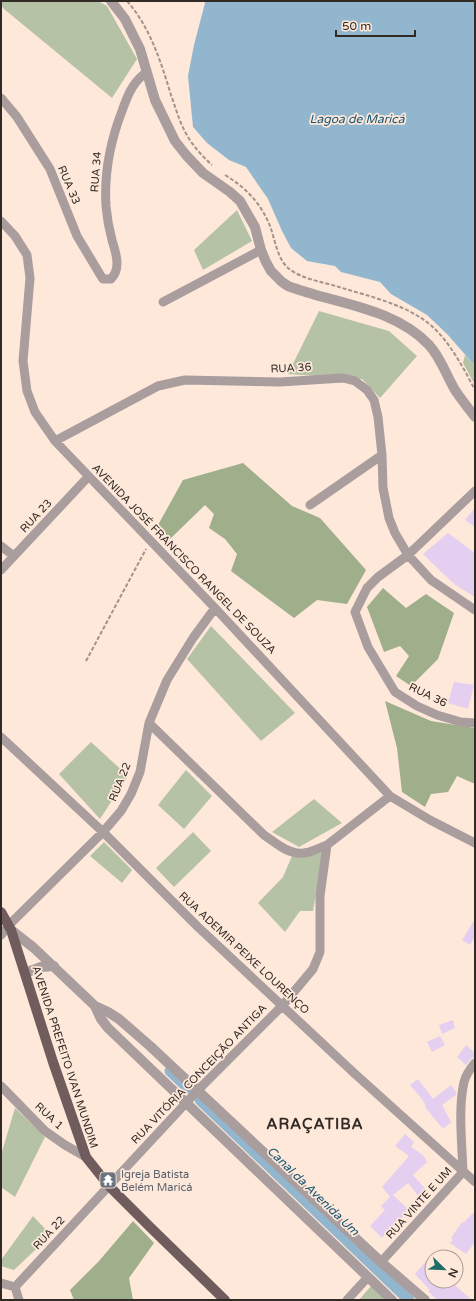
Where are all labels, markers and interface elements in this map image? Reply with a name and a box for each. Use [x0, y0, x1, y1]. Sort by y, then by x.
scale bar [336, 12, 415, 38]
text: 50 m [342, 19, 371, 33]
water label: Lagoa de Maricá [310, 112, 405, 126]
street label: RUA 34 [88, 151, 104, 193]
street label: RUA 33 [55, 164, 83, 206]
street label: RUA 36 [270, 360, 312, 376]
street label: AVENIDA JOSÉ FRANCISCO RANGEL DE SOUZA [89, 461, 279, 657]
street label: RUA 23 [17, 497, 55, 535]
street label: RUA 36 [407, 680, 449, 710]
street label: RUA 22 [106, 761, 134, 803]
street label: RUA ADEMIR PEIXE LOURENÇO [176, 889, 312, 1017]
street label: AVENIDA PREFEITO IVAN MUNDIM [29, 964, 101, 1150]
street label: RUA VITÓRIA CONCEIÇÃO ANTIGA [128, 1001, 269, 1147]
street label: RUA 1 [32, 1100, 66, 1132]
district label: ARAÇATIBA [266, 1115, 364, 1134]
water label: Canal da Avenida Um [264, 1144, 362, 1239]
street label: RUA VINTE E UM [383, 1164, 455, 1242]
place label: Igreja Batista Belém Maricá [121, 1168, 193, 1194]
temple icon: Igreja Batista Belém Maricá [98, 1170, 118, 1190]
street label: RUA 22 [30, 1214, 68, 1252]
north arrow [424, 1249, 464, 1289]
text: N [445, 1266, 460, 1279]

